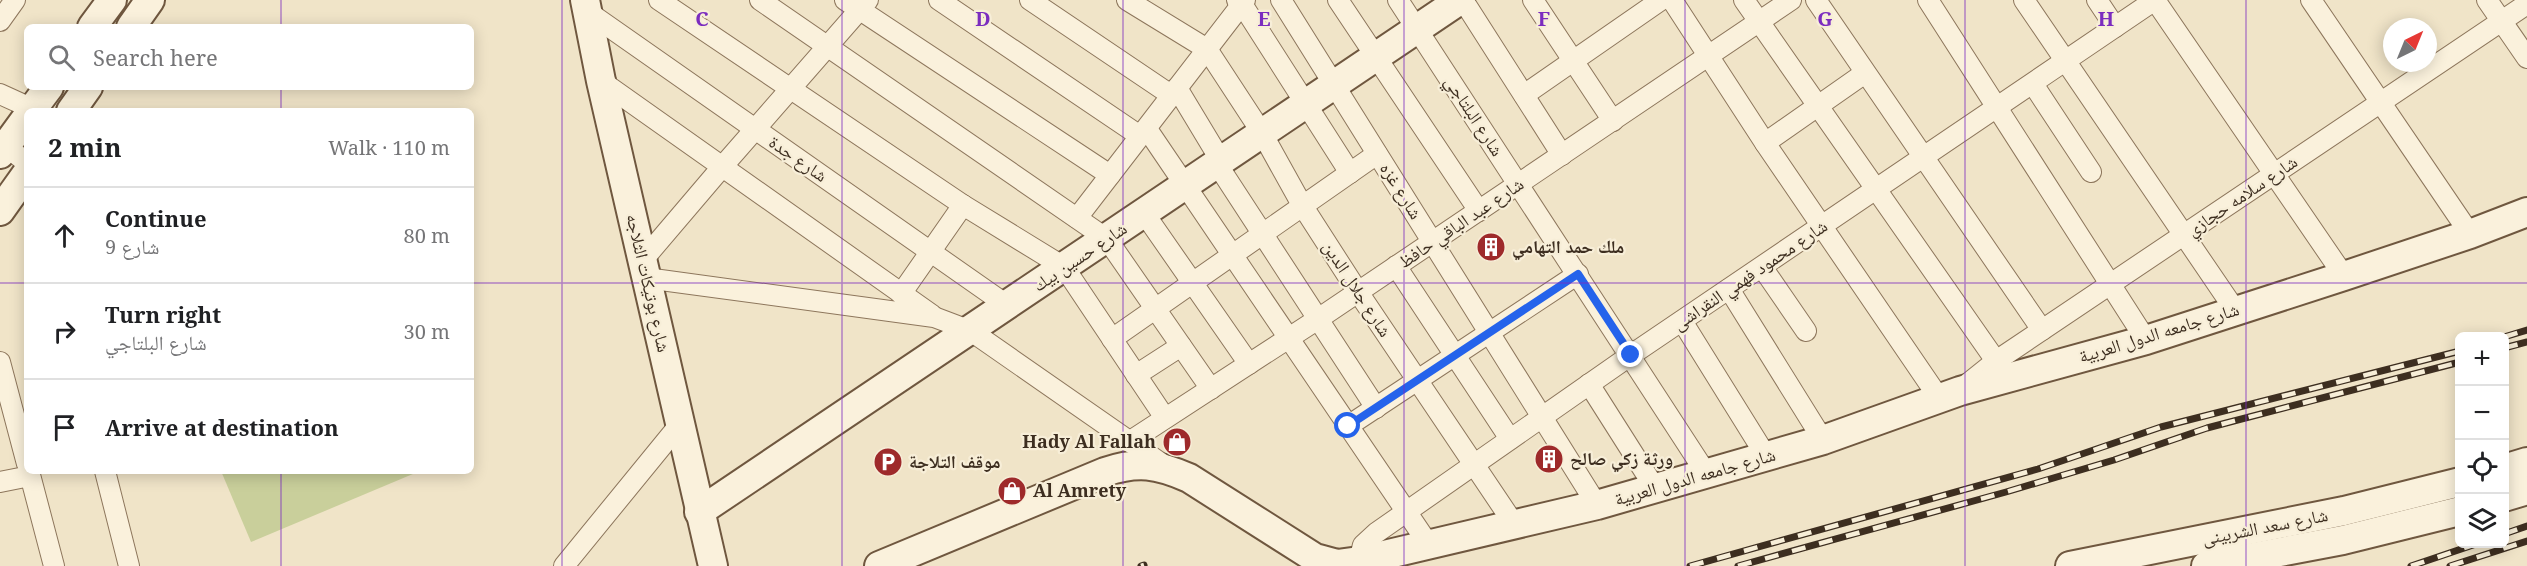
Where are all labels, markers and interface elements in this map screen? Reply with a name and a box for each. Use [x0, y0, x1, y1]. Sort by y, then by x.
text: C [695, 5, 709, 32]
text: D [975, 5, 991, 32]
text: E [1257, 5, 1271, 32]
text: F [1538, 5, 1550, 32]
text: G [1817, 5, 1833, 32]
text: H [2098, 5, 2114, 32]
north arrow [2383, 18, 2437, 72]
search box [24, 24, 474, 90]
icon: search [45, 41, 78, 74]
text: Search here [93, 42, 218, 72]
street label: شارع البلتاجي [1437, 71, 1510, 162]
text: 2 min [48, 129, 122, 165]
street label: شارع جدة [765, 129, 833, 187]
text: Walk · 110 m [328, 134, 450, 161]
street label: شارع سلامه حجازي [2181, 149, 2304, 244]
street label: شارع غزه [1375, 158, 1429, 223]
street label: شارع عبد الباقي حافظ [1393, 171, 1530, 276]
text: Continue [105, 203, 207, 233]
street label: شارع بوتيكات الثلاجه [621, 211, 677, 354]
street label: شارع محمود فهمي النقراشى [1667, 213, 1834, 338]
street label: شارع حسين بيك [1028, 216, 1131, 296]
icon: ahead [48, 219, 81, 252]
text: 80 m [404, 222, 450, 249]
building icon: ملك حمد التهامي [1475, 231, 1507, 263]
text: شارع 9 [105, 233, 159, 260]
place label: ملك حمد التهامي [1512, 234, 1624, 261]
street label: شارع جلال الدين [1318, 236, 1398, 341]
street label: شارع جامعه الدول العربية [2076, 296, 2242, 368]
text: Turn right [105, 299, 221, 329]
icon: right [48, 315, 81, 348]
text: 30 m [404, 318, 450, 345]
text: شارع البلتاجي [105, 329, 207, 356]
map controls [2455, 332, 2509, 548]
button: + [2455, 332, 2509, 386]
route end [1617, 341, 1643, 367]
button: − [2455, 386, 2509, 440]
icon: arrive [48, 411, 81, 444]
text: Arrive at destination [105, 412, 339, 442]
route start [1334, 412, 1360, 438]
shop icon: Hady Al Fallah [1161, 426, 1193, 458]
place label: Hady Al Fallah [1022, 429, 1156, 453]
button: locate [2455, 440, 2509, 494]
street label: شارع جامعه الدول العربية [1612, 442, 1778, 510]
building icon: ورثة زكي صالح [1533, 443, 1565, 475]
parking icon: موقف التلاجة [872, 446, 904, 478]
place label: ورثة زكي صالح [1570, 446, 1673, 473]
place label: موقف التلاجة [909, 449, 1001, 473]
shop icon: Al Amrety [996, 475, 1028, 507]
place label: Al Amrety [1033, 478, 1127, 502]
button: layers [2455, 494, 2509, 548]
street label: شارع سعد الشربينى [2200, 502, 2330, 550]

